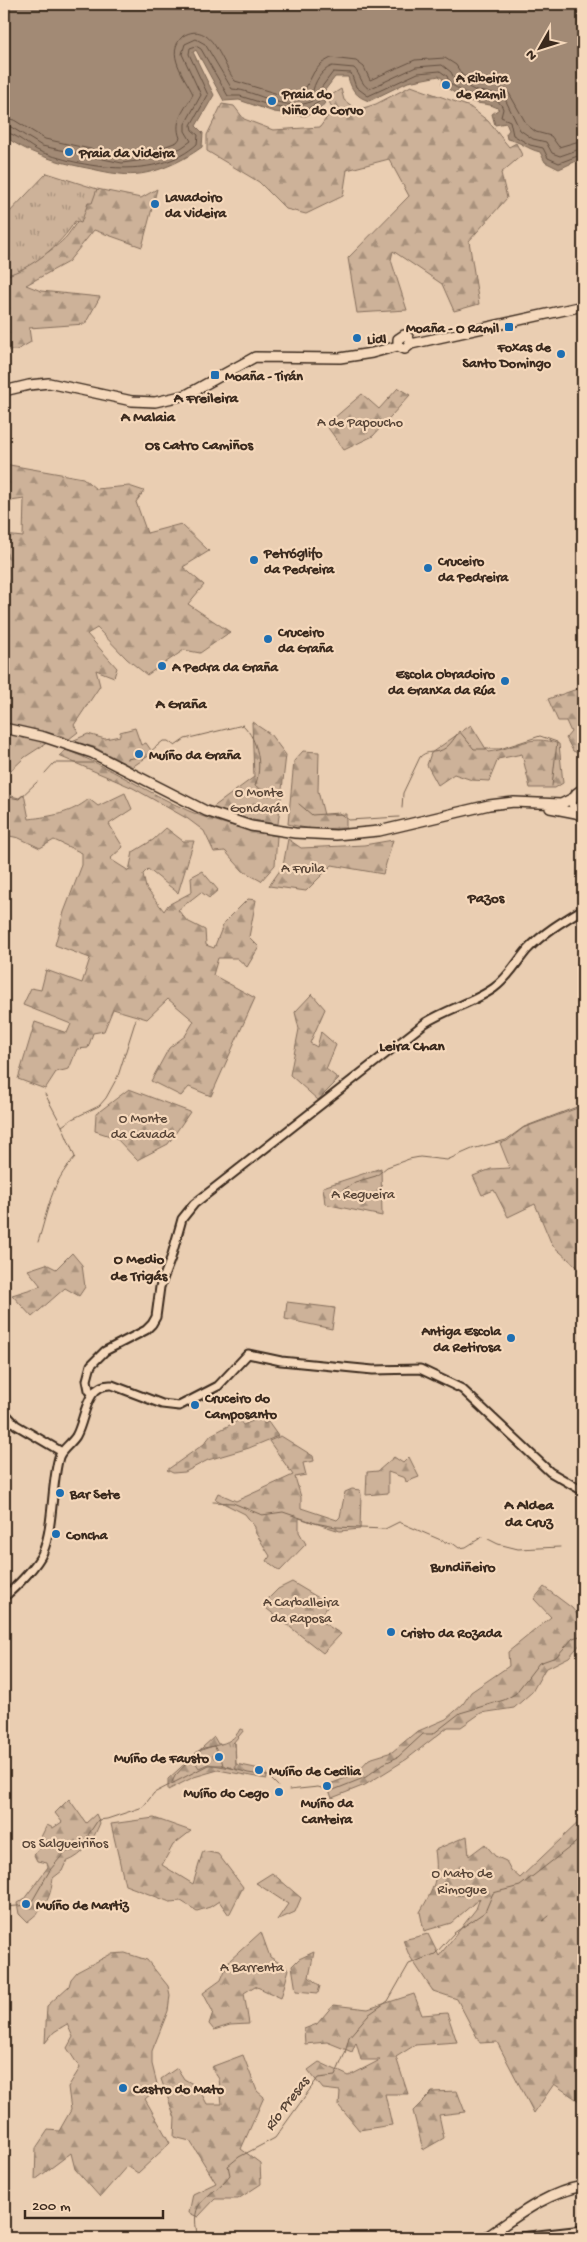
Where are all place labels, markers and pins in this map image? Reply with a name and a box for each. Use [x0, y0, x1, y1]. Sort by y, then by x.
place label: A Ribeira de Ramil [455, 71, 510, 104]
marker: A Ribeira de Ramil [440, 79, 452, 91]
place label: Praia do Niño do Corvo [281, 87, 364, 120]
marker: Praia do Niño do Corvo [266, 95, 278, 107]
marker: Praia da Videira [63, 146, 75, 158]
place label: Praia da Videira [78, 146, 176, 163]
place label: Lavadoiro da Videira [165, 190, 228, 223]
marker: Lavadoiro da Videira [149, 198, 161, 210]
place label: Moaña - O Ramil [406, 321, 499, 338]
marker: Moaña - O Ramil [503, 321, 515, 333]
marker: Lidl [351, 332, 363, 344]
place label: Lidl [367, 332, 386, 349]
place label: Foxas de Santo Domingo [463, 340, 552, 373]
marker: Foxas de Santo Domingo [555, 348, 567, 360]
marker: Moaña - Tirán [209, 369, 221, 381]
place label: Moaña - Tirán [225, 369, 303, 386]
place label: Petróglifo da Pedreira [263, 546, 336, 579]
marker: Petróglifo da Pedreira [248, 554, 260, 566]
place label: Cruceiro da Pedreira [437, 554, 510, 587]
marker: Cruceiro da Pedreira [422, 562, 434, 574]
place label: Cruceiro da Graña [277, 625, 335, 658]
marker: Cruceiro da Graña [262, 633, 274, 645]
marker: A Pedra da Graña [156, 660, 168, 672]
place label: A Pedra da Graña [171, 660, 279, 677]
place label: Escola Obradoiro da Granxa da Rúa [388, 667, 496, 700]
marker: Escola Obradoiro da Granxa da Rúa [499, 675, 511, 687]
marker: Muíño da Graña [133, 748, 145, 760]
place label: Muíño da Graña [149, 748, 242, 765]
place label: Antiga Escola da Retirosa [421, 1324, 502, 1357]
marker: Antiga Escola da Retirosa [505, 1332, 517, 1344]
place label: Cruceiro do Camposanto [204, 1391, 278, 1424]
marker: Cruceiro do Camposanto [189, 1399, 201, 1411]
marker: Bar Sete [54, 1487, 66, 1499]
place label: Bar Sete [69, 1487, 121, 1504]
marker: Concha [50, 1528, 62, 1540]
place label: Concha [65, 1528, 109, 1545]
marker: Cristo da Rozada [385, 1626, 397, 1638]
place label: Cristo da Rozada [400, 1626, 503, 1643]
place label: Muíño de Fausto [114, 1751, 210, 1768]
marker: Muíño de Fausto [213, 1751, 225, 1763]
marker: Muíño de Cecilia [253, 1764, 265, 1776]
place label: Muíño de Cecilia [269, 1764, 362, 1781]
marker: Muíño da Canteira [321, 1780, 333, 1792]
place label: Muíño do Cego [184, 1786, 270, 1803]
marker: Muíño do Cego [273, 1786, 285, 1798]
place label: Muíño da Canteira [301, 1796, 354, 1829]
marker: Muíño de Martiz [20, 1898, 32, 1910]
place label: Muíño de Martiz [36, 1898, 129, 1915]
marker: Castro do Mato [117, 2082, 129, 2094]
place label: Castro do Mato [132, 2082, 225, 2099]

